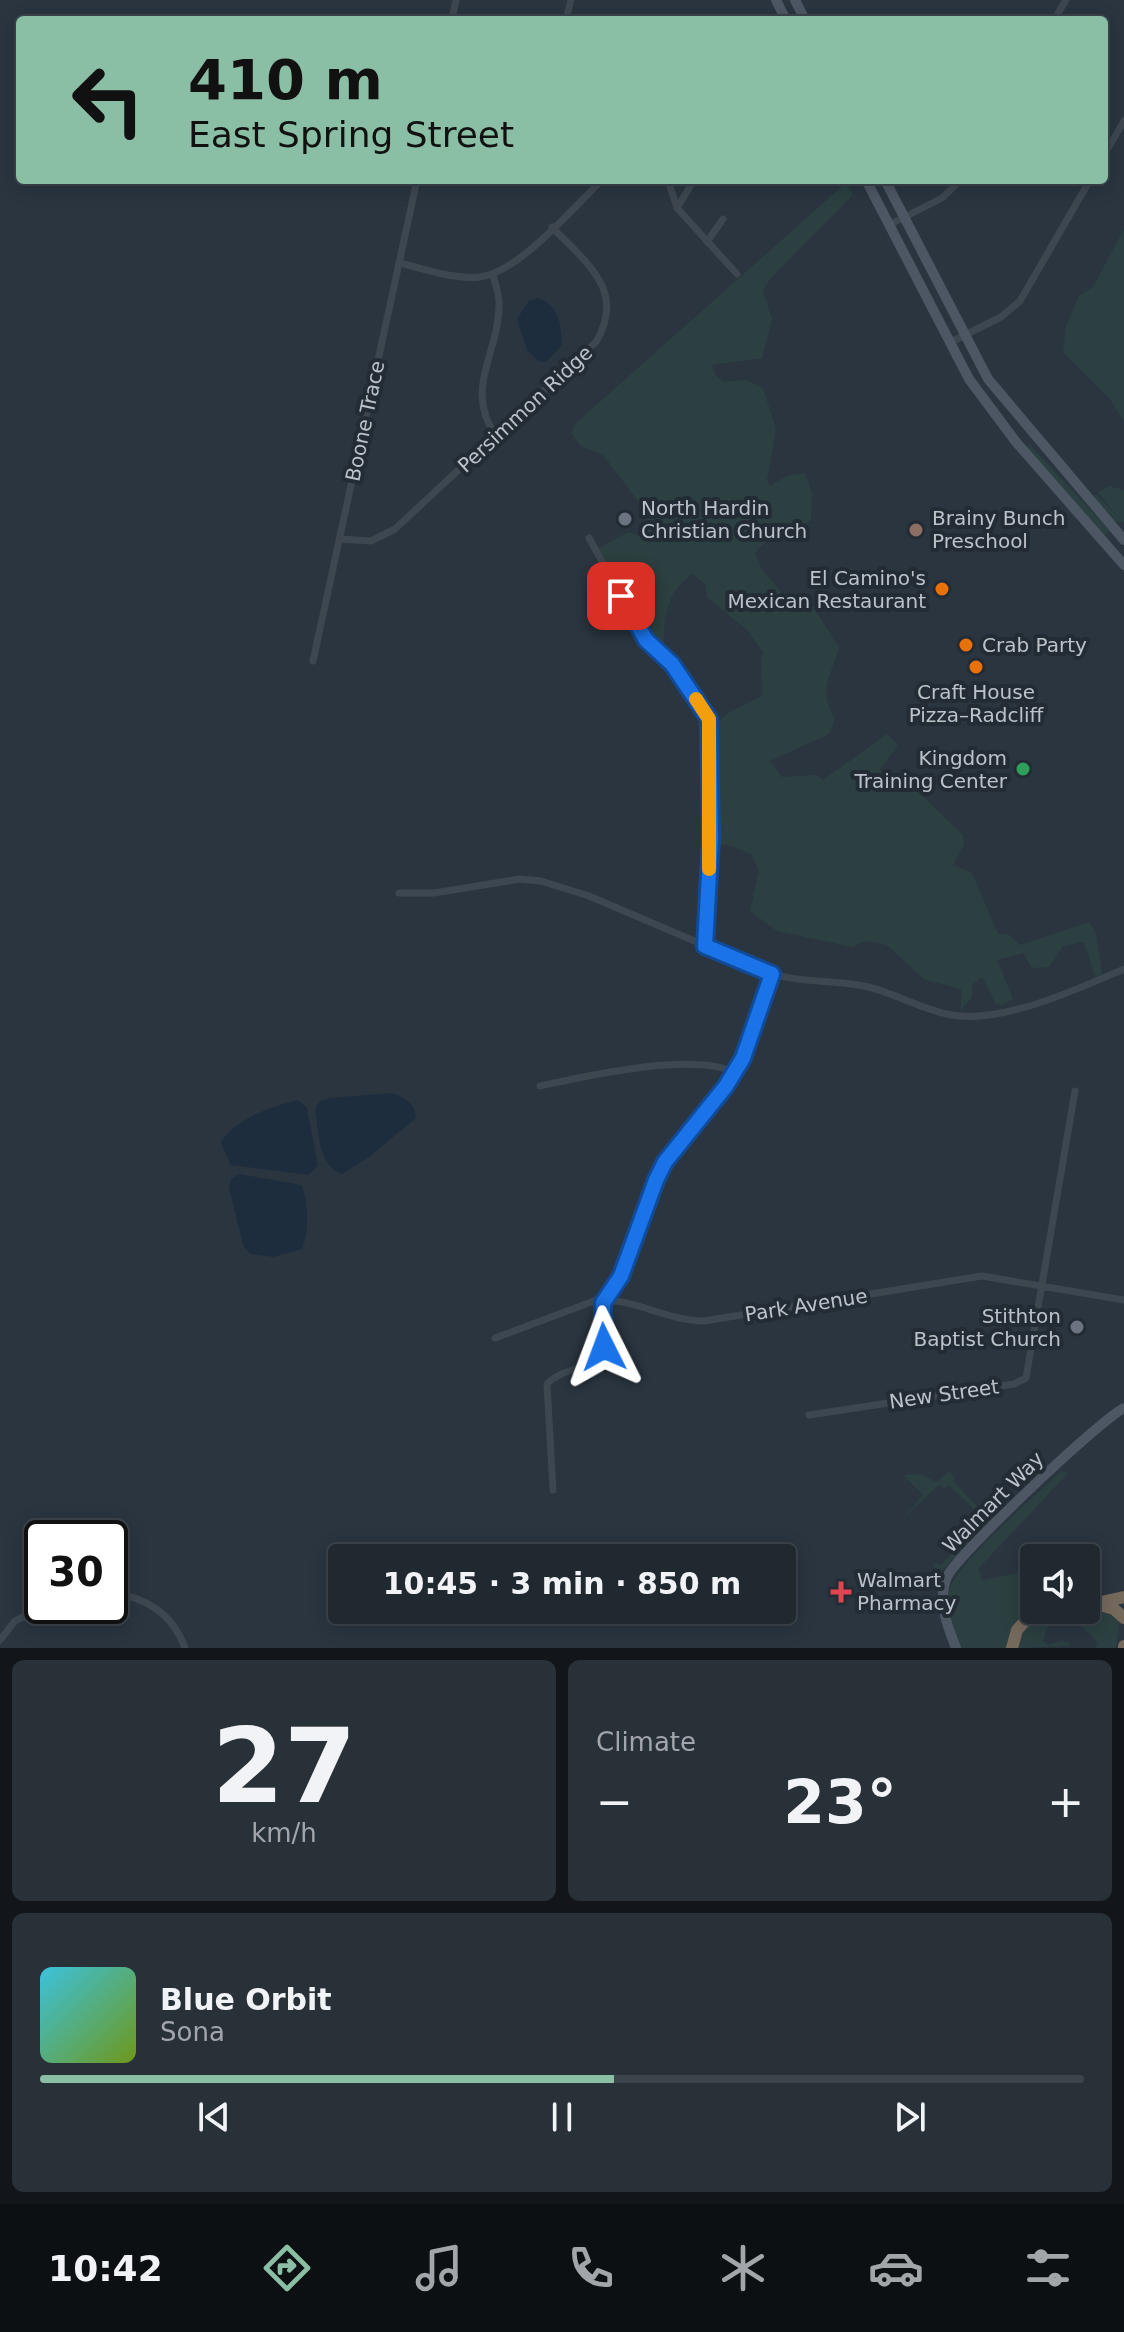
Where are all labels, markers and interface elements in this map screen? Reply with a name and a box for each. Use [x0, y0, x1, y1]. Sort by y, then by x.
text: 410 m [188, 47, 383, 112]
icon: left [56, 48, 160, 152]
text: East Spring Street [188, 114, 514, 155]
street label: Persimmon Ridge [453, 340, 597, 478]
street label: Boone Trace [341, 359, 389, 483]
place label: North Hardin Christian Church [641, 496, 807, 543]
place label: Brainy Bunch Preschool [932, 506, 1065, 553]
marker: North Hardin Christian Church [616, 510, 634, 528]
marker: Brainy Bunch Preschool [907, 521, 925, 539]
pin [587, 562, 655, 630]
place label: El Camino's Mexican Restaurant [728, 566, 926, 613]
icon: arrive [599, 574, 643, 618]
marker: El Camino's Mexican Restaurant [933, 580, 951, 598]
place label: Crab Party [982, 633, 1087, 657]
marker: Crab Party [957, 636, 975, 654]
marker: Craft House Pizza–Radcliff [967, 658, 985, 676]
place label: Craft House Pizza–Radcliff [909, 680, 1045, 727]
place label: Kingdom Training Center [853, 746, 1008, 793]
marker: Kingdom Training Center [1014, 760, 1032, 778]
street label: Park Avenue [743, 1283, 869, 1327]
place label: Stithton Baptist Church [914, 1304, 1061, 1351]
position arrow [562, 1305, 646, 1389]
marker: Stithton Baptist Church [1068, 1318, 1086, 1336]
street label: New Street [887, 1374, 1001, 1414]
street label: Walmart Way [937, 1446, 1049, 1558]
speed limit sign: 30 [24, 1520, 128, 1624]
map controls [1020, 1544, 1100, 1624]
button: sound [1020, 1544, 1100, 1624]
text: 10:45 · 3 min · 850 m [383, 1566, 741, 1601]
place label: Walmart Pharmacy [857, 1568, 957, 1615]
marker: Walmart Pharmacy [832, 1583, 850, 1601]
text: 27 [212, 1705, 356, 1827]
text: Climate [596, 1727, 696, 1757]
text: 23° [783, 1767, 897, 1837]
text: − [596, 1776, 633, 1827]
text: + [1047, 1776, 1084, 1827]
text: km/h [251, 1818, 317, 1848]
text: Blue Orbit [160, 1982, 332, 2017]
text: Sona [160, 2017, 225, 2047]
icon: previous [192, 2095, 236, 2139]
icon: pause [540, 2095, 584, 2139]
icon: next [888, 2095, 932, 2139]
icon: directions [259, 2240, 315, 2296]
icon: music [411, 2240, 467, 2296]
icon: phone [563, 2240, 619, 2296]
icon: climate [715, 2240, 771, 2296]
icon: car [868, 2240, 924, 2296]
icon: filters [1020, 2240, 1076, 2296]
text: 10:42 [48, 2248, 163, 2289]

